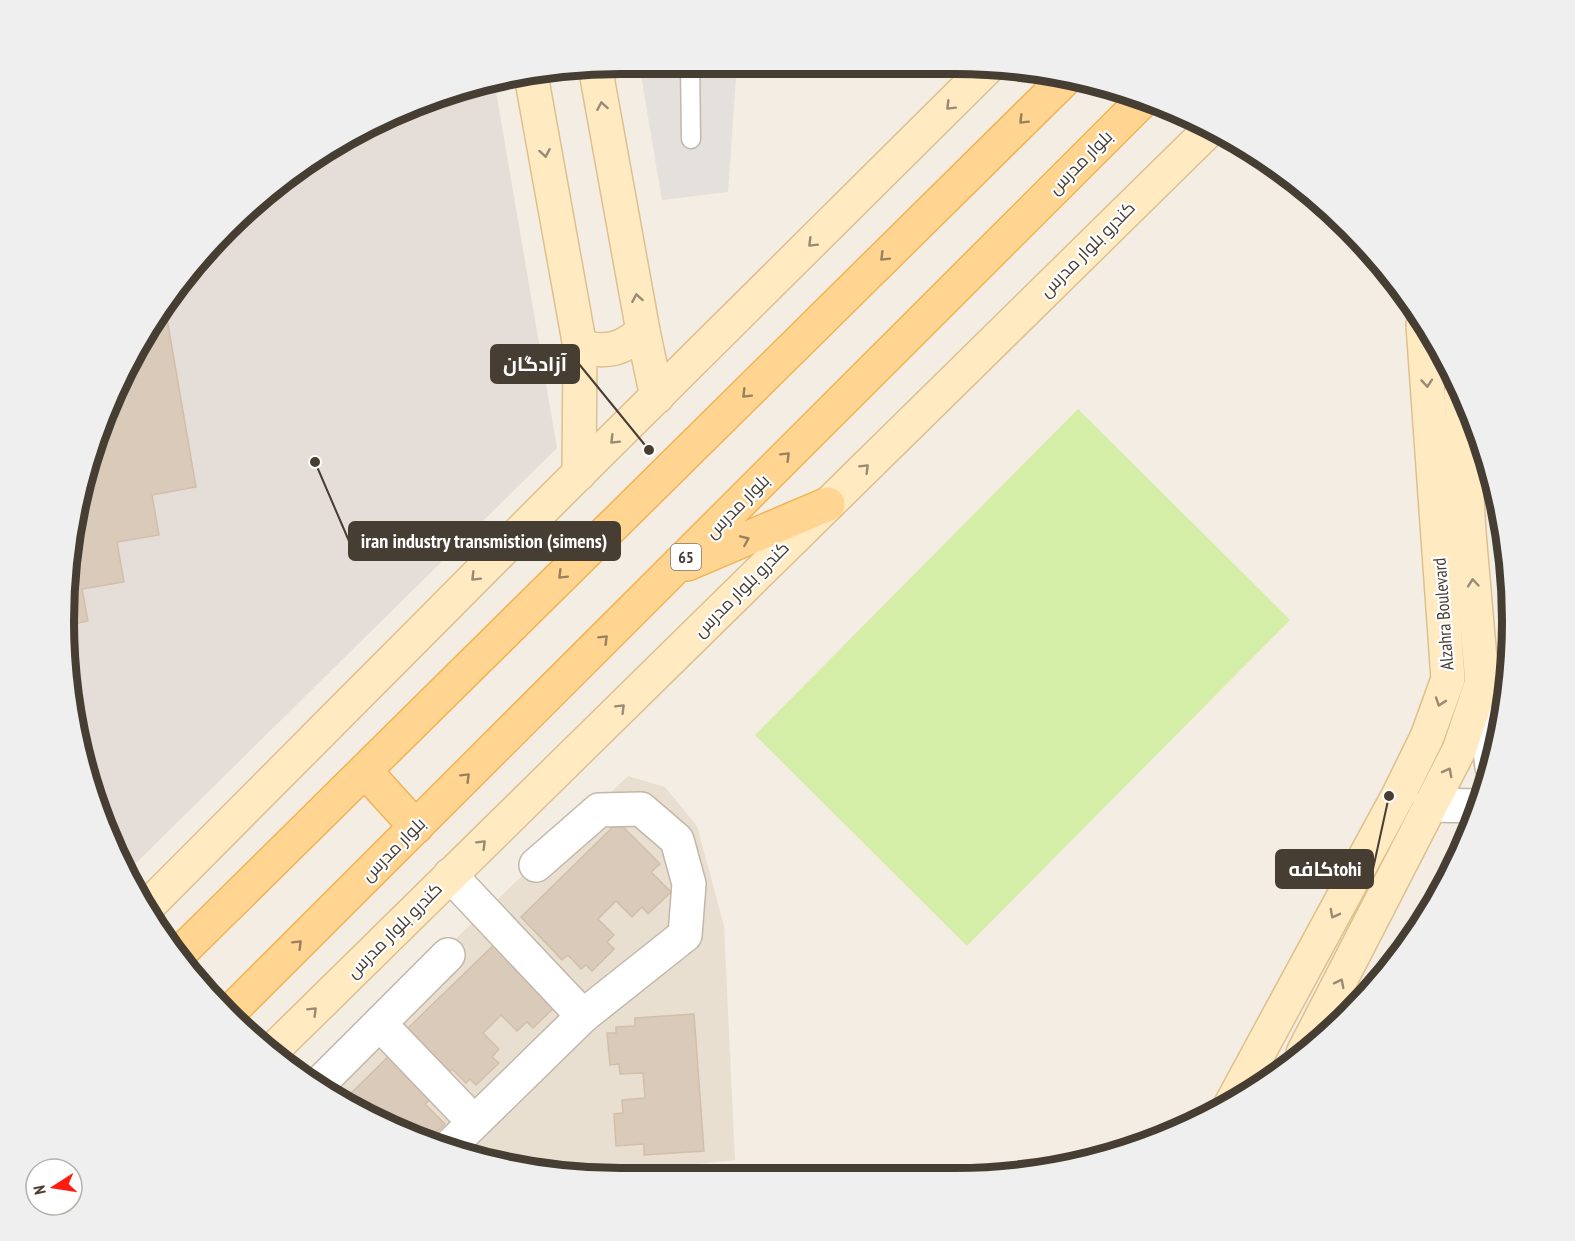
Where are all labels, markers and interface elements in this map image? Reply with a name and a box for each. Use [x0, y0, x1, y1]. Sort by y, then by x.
one-way arrow [946, 98, 957, 109]
one-way arrow [597, 102, 609, 111]
one-way arrow [1020, 113, 1030, 124]
street label: بلوار مدرس [1043, 125, 1117, 199]
one-way arrow [538, 148, 551, 158]
street label: کندرو بلوار مدرس [1034, 196, 1140, 302]
one-way arrow [808, 236, 819, 247]
one-way arrow [881, 250, 891, 261]
one-way arrow [631, 293, 644, 303]
callout: آزادگان [491, 345, 579, 383]
text: آزادگان [503, 351, 568, 377]
one-way arrow [1421, 379, 1434, 388]
one-way arrow [742, 386, 753, 397]
one-way arrow [610, 432, 621, 443]
one-way arrow [779, 453, 790, 464]
one-way arrow [857, 464, 868, 475]
street label: بلوار مدرس [700, 469, 774, 543]
callout: iran industry transmistion (simens) [349, 522, 620, 560]
text: iran industry transmistion (simens) [361, 528, 607, 554]
one-way arrow [738, 535, 749, 547]
street label: کندرو بلوار مدرس [688, 536, 794, 642]
road number: 65 [671, 544, 701, 570]
street label: Alzahra Boulevard [1428, 557, 1458, 671]
one-way arrow [559, 568, 570, 579]
one-way arrow [472, 570, 483, 581]
one-way arrow [1467, 579, 1480, 588]
one-way arrow [597, 635, 607, 646]
one-way arrow [1434, 696, 1447, 707]
one-way arrow [613, 704, 624, 715]
one-way arrow [1441, 767, 1452, 778]
one-way arrow [458, 773, 469, 784]
street label: بلوار مدرس [356, 812, 430, 886]
one-way arrow [474, 841, 485, 852]
callout: کافهtohi [1276, 850, 1373, 888]
text: کافهtohi [1288, 856, 1362, 882]
street label: کندرو بلوار مدرس [341, 877, 447, 983]
one-way arrow [1330, 908, 1341, 918]
one-way arrow [291, 941, 302, 951]
one-way arrow [1333, 978, 1344, 989]
one-way arrow [305, 1007, 316, 1018]
north arrow [24, 1157, 84, 1217]
text: N [29, 1184, 50, 1196]

